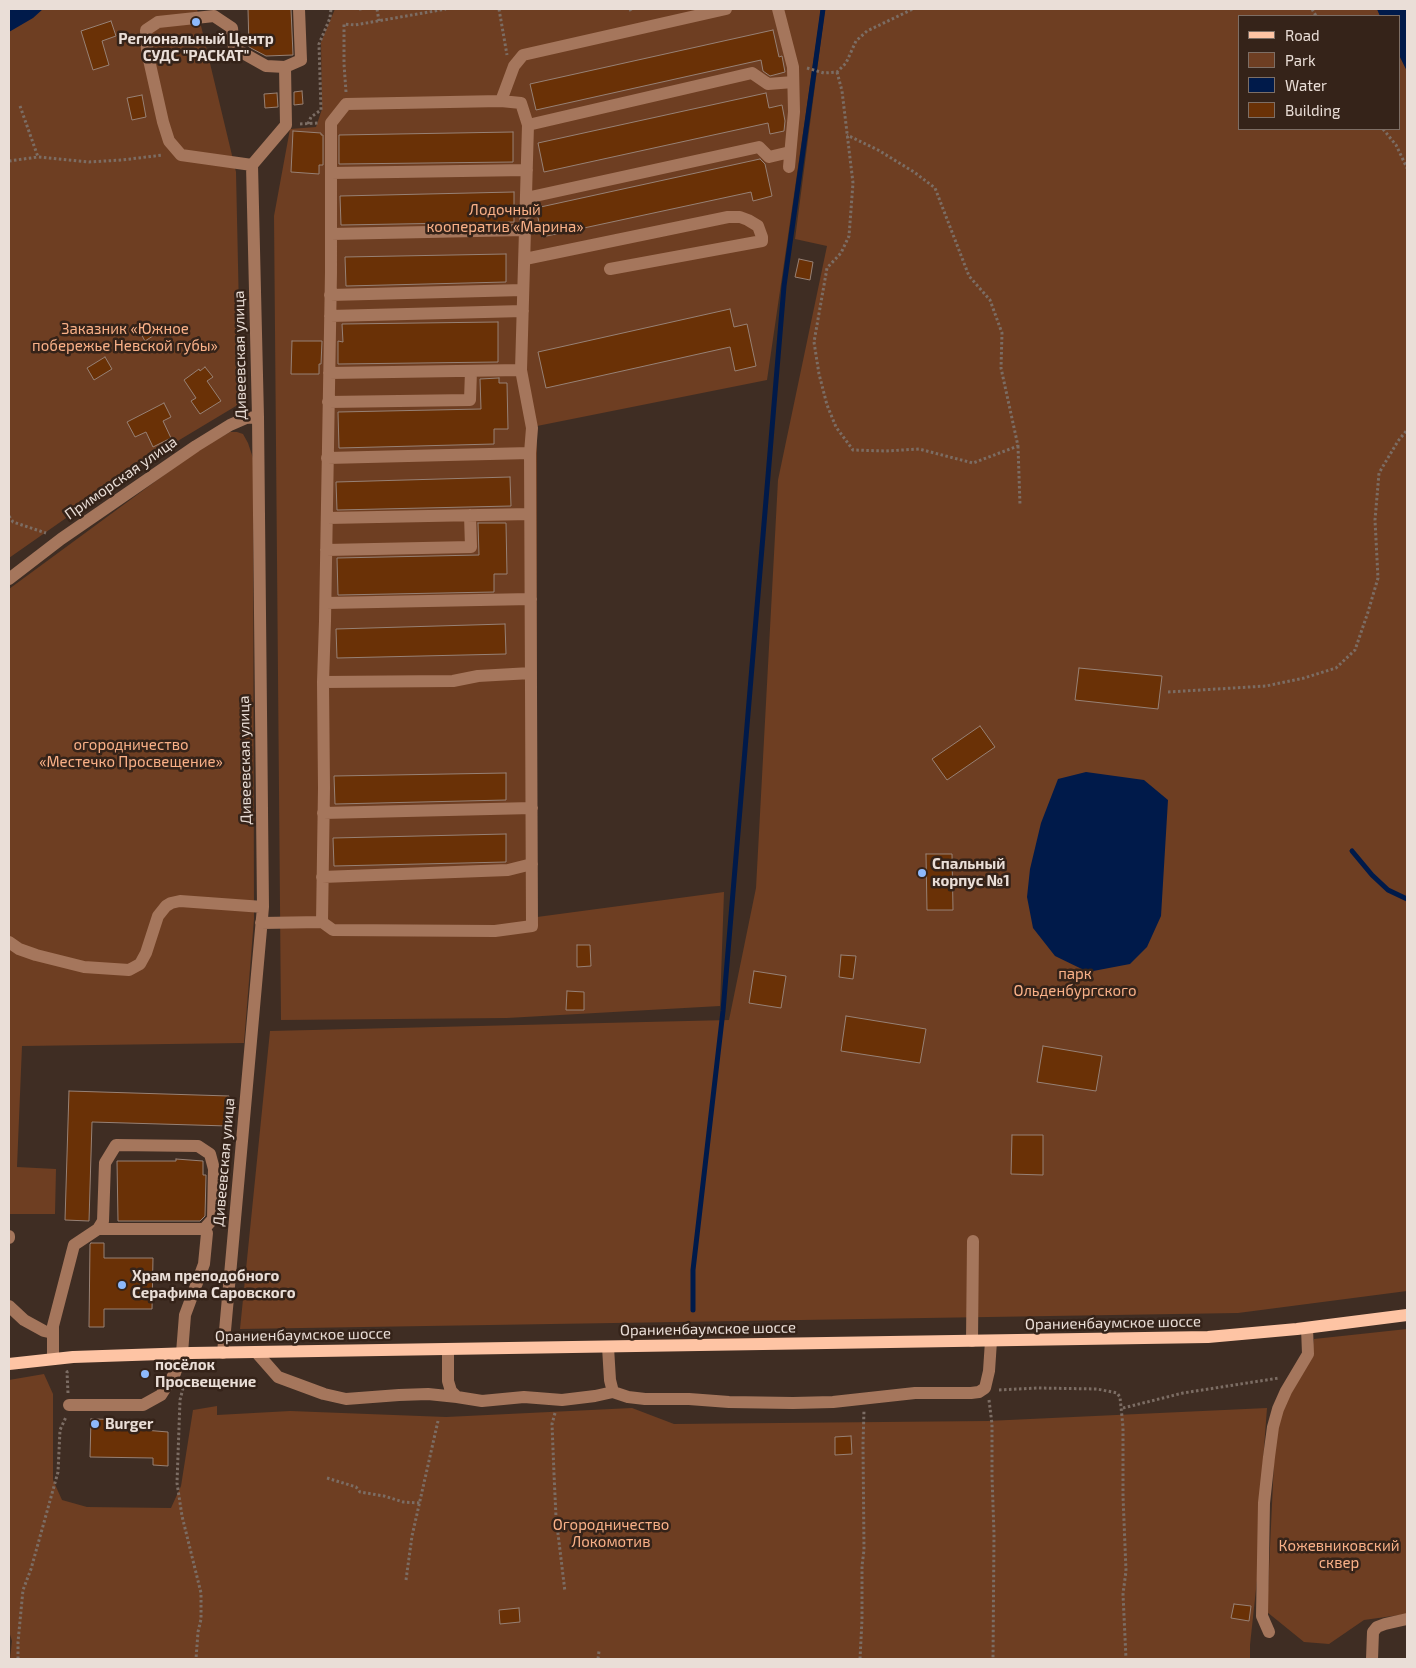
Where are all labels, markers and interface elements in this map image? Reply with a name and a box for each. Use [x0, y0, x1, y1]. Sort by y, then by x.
legend [1238, 15, 1401, 130]
marker: Региональный Центр СУДС "РАСКАТ" [190, 16, 202, 28]
text: Road [1285, 26, 1320, 44]
place label: Региональный Центр СУДС "РАСКАТ" [118, 30, 274, 65]
text: Park [1285, 51, 1316, 69]
text: Water [1285, 76, 1327, 94]
text: Building [1285, 101, 1340, 119]
park label: Лодочный кооператив «Марина» [426, 201, 584, 236]
street label: Дивеевская улица [230, 290, 250, 420]
park label: Заказник «Южное побережье Невской губы» [32, 320, 218, 355]
street label: Приморская улица [61, 432, 181, 524]
street label: Дивеевская улица [235, 695, 255, 825]
park label: огородничество «Местечко Просвещение» [39, 736, 223, 771]
place label: Спальный корпус №1 [932, 855, 1010, 890]
marker: Спальный корпус №1 [916, 867, 928, 879]
park label: парк Ольденбургского [1014, 965, 1136, 1000]
street label: Дивеевская улица [209, 1097, 239, 1227]
place label: Храм преподобного Серафима Саровского [132, 1267, 296, 1302]
marker: Храм преподобного Серафима Саровского [116, 1279, 128, 1291]
street label: Ораниенбаумское шоссе [1025, 1312, 1201, 1334]
street label: Ораниенбаумское шоссе [620, 1318, 796, 1340]
street label: Ораниенбаумское шоссе [215, 1324, 391, 1346]
place label: посёлок Просвещение [155, 1356, 256, 1391]
marker: посёлок Просвещение [139, 1368, 151, 1380]
place label: Burger [105, 1415, 153, 1433]
marker: Burger [89, 1418, 101, 1430]
park label: Огородничество Локомотив [553, 1516, 669, 1551]
park label: Кожевниковский сквер [1278, 1537, 1400, 1572]

